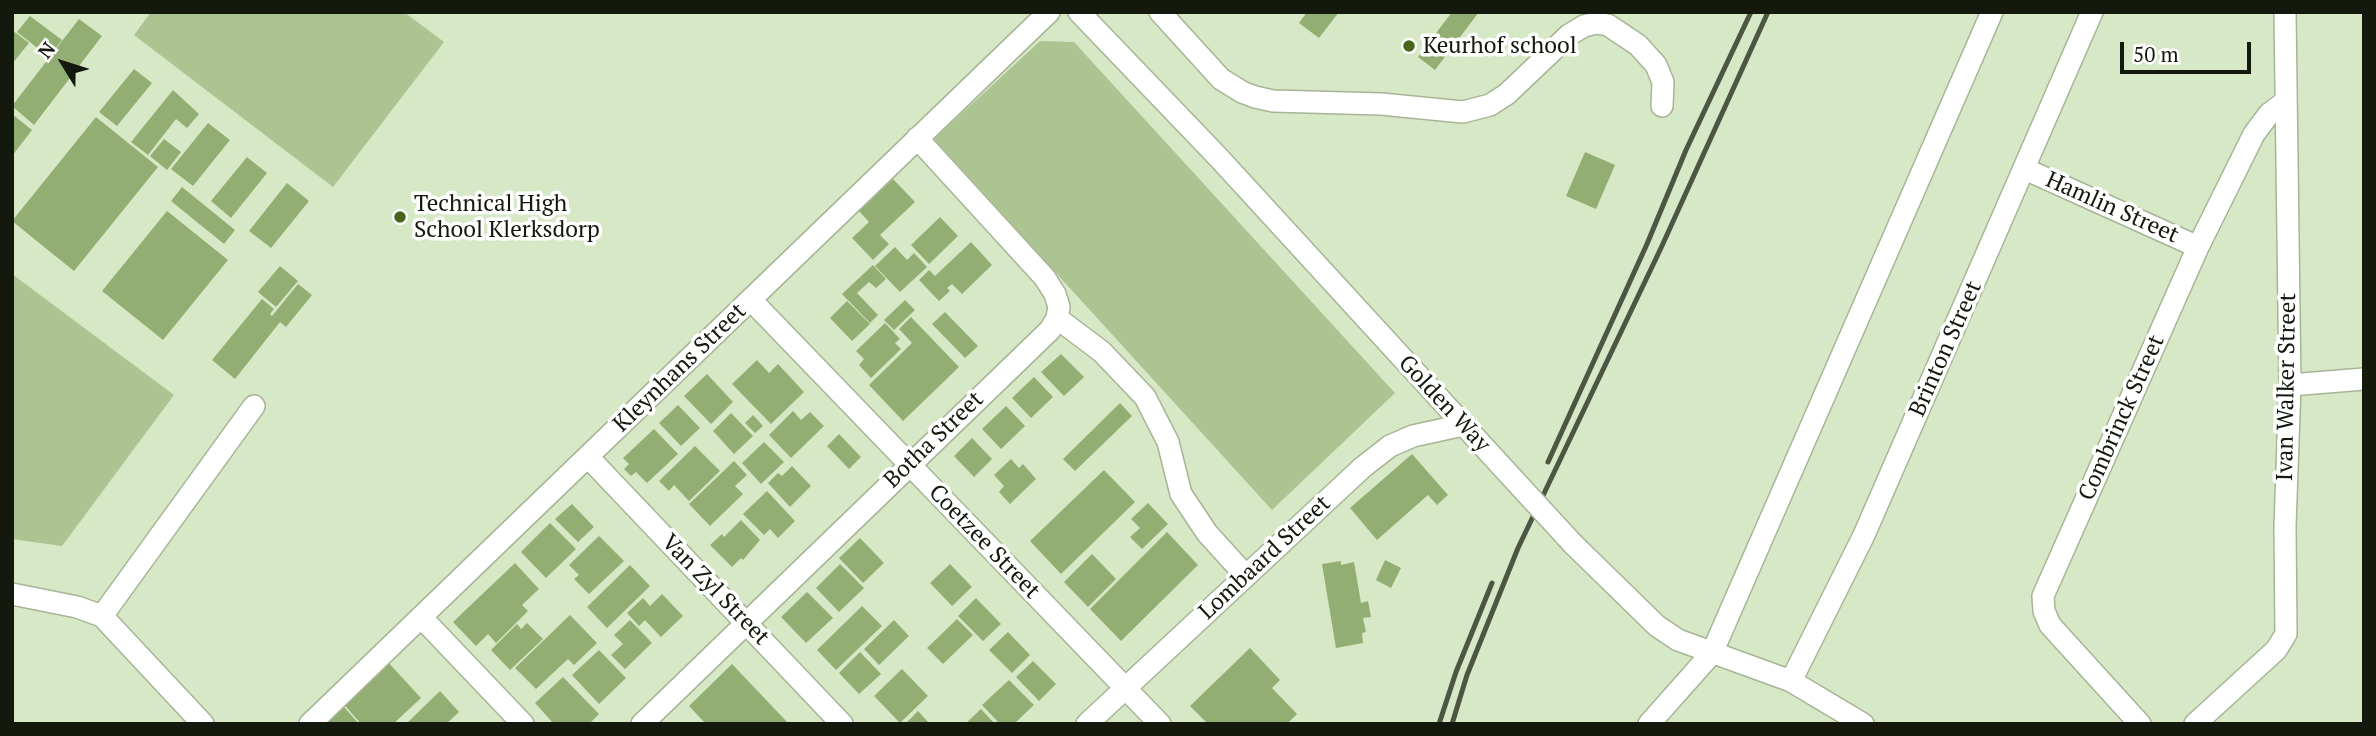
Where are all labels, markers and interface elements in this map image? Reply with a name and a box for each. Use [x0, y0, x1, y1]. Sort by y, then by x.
north arrow [28, 28, 98, 98]
scale bar [2124, 28, 2255, 72]
place label: Keurhof school [1423, 32, 1577, 60]
text: N [32, 36, 60, 63]
marker: Keurhof school [1401, 38, 1417, 54]
text: 50 m [2133, 40, 2179, 68]
street label: Hamlin Street [2041, 166, 2183, 250]
place label: Technical High School Klerksdorp [414, 190, 600, 244]
marker: Technical High School Klerksdorp [392, 209, 408, 225]
street label: Brinton Street [1904, 277, 1988, 421]
street label: Ivan Walker Street [2272, 293, 2302, 481]
street label: Kleynhans Street [608, 298, 752, 438]
street label: Combrinck Street [2073, 331, 2171, 505]
street label: Golden Way [1392, 350, 1496, 458]
street label: Botha Street [879, 386, 989, 494]
street label: Coetzee Street [923, 479, 1045, 605]
street label: Lombaard Street [1194, 490, 1336, 626]
street label: Van Zyl Street [655, 529, 775, 651]

